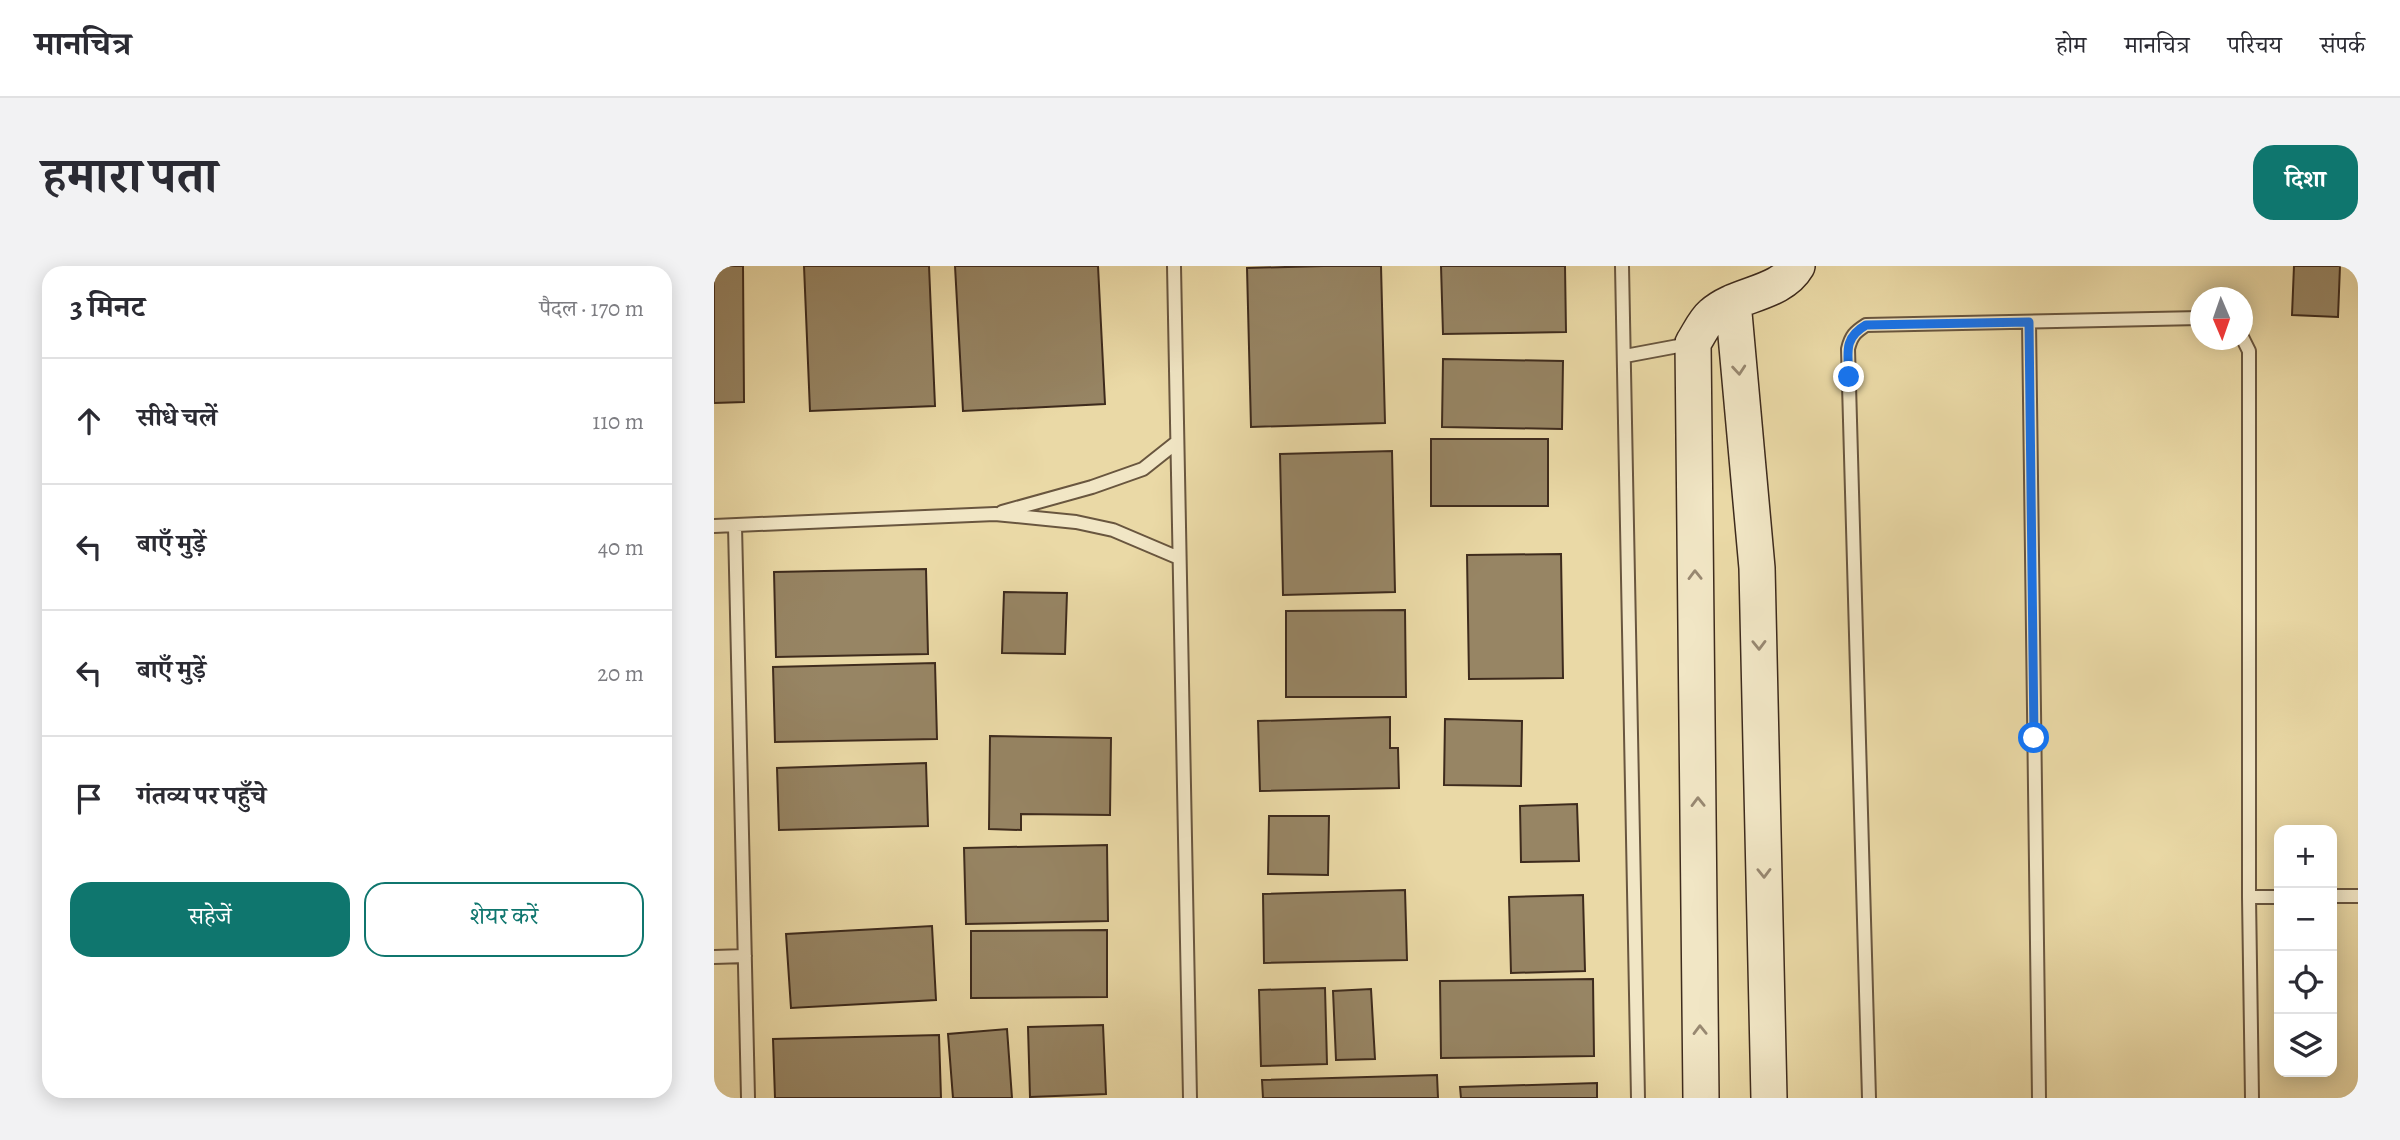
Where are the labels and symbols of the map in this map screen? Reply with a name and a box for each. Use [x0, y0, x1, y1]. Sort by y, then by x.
north arrow [2190, 287, 2253, 350]
route end [1833, 361, 1864, 392]
one-way arrow [1731, 365, 1746, 376]
one-way arrow [1687, 569, 1703, 580]
one-way arrow [1751, 640, 1766, 651]
route start [2018, 722, 2049, 753]
one-way arrow [1690, 797, 1705, 808]
one-way arrow [1756, 868, 1772, 879]
one-way arrow [1692, 1024, 1708, 1035]

